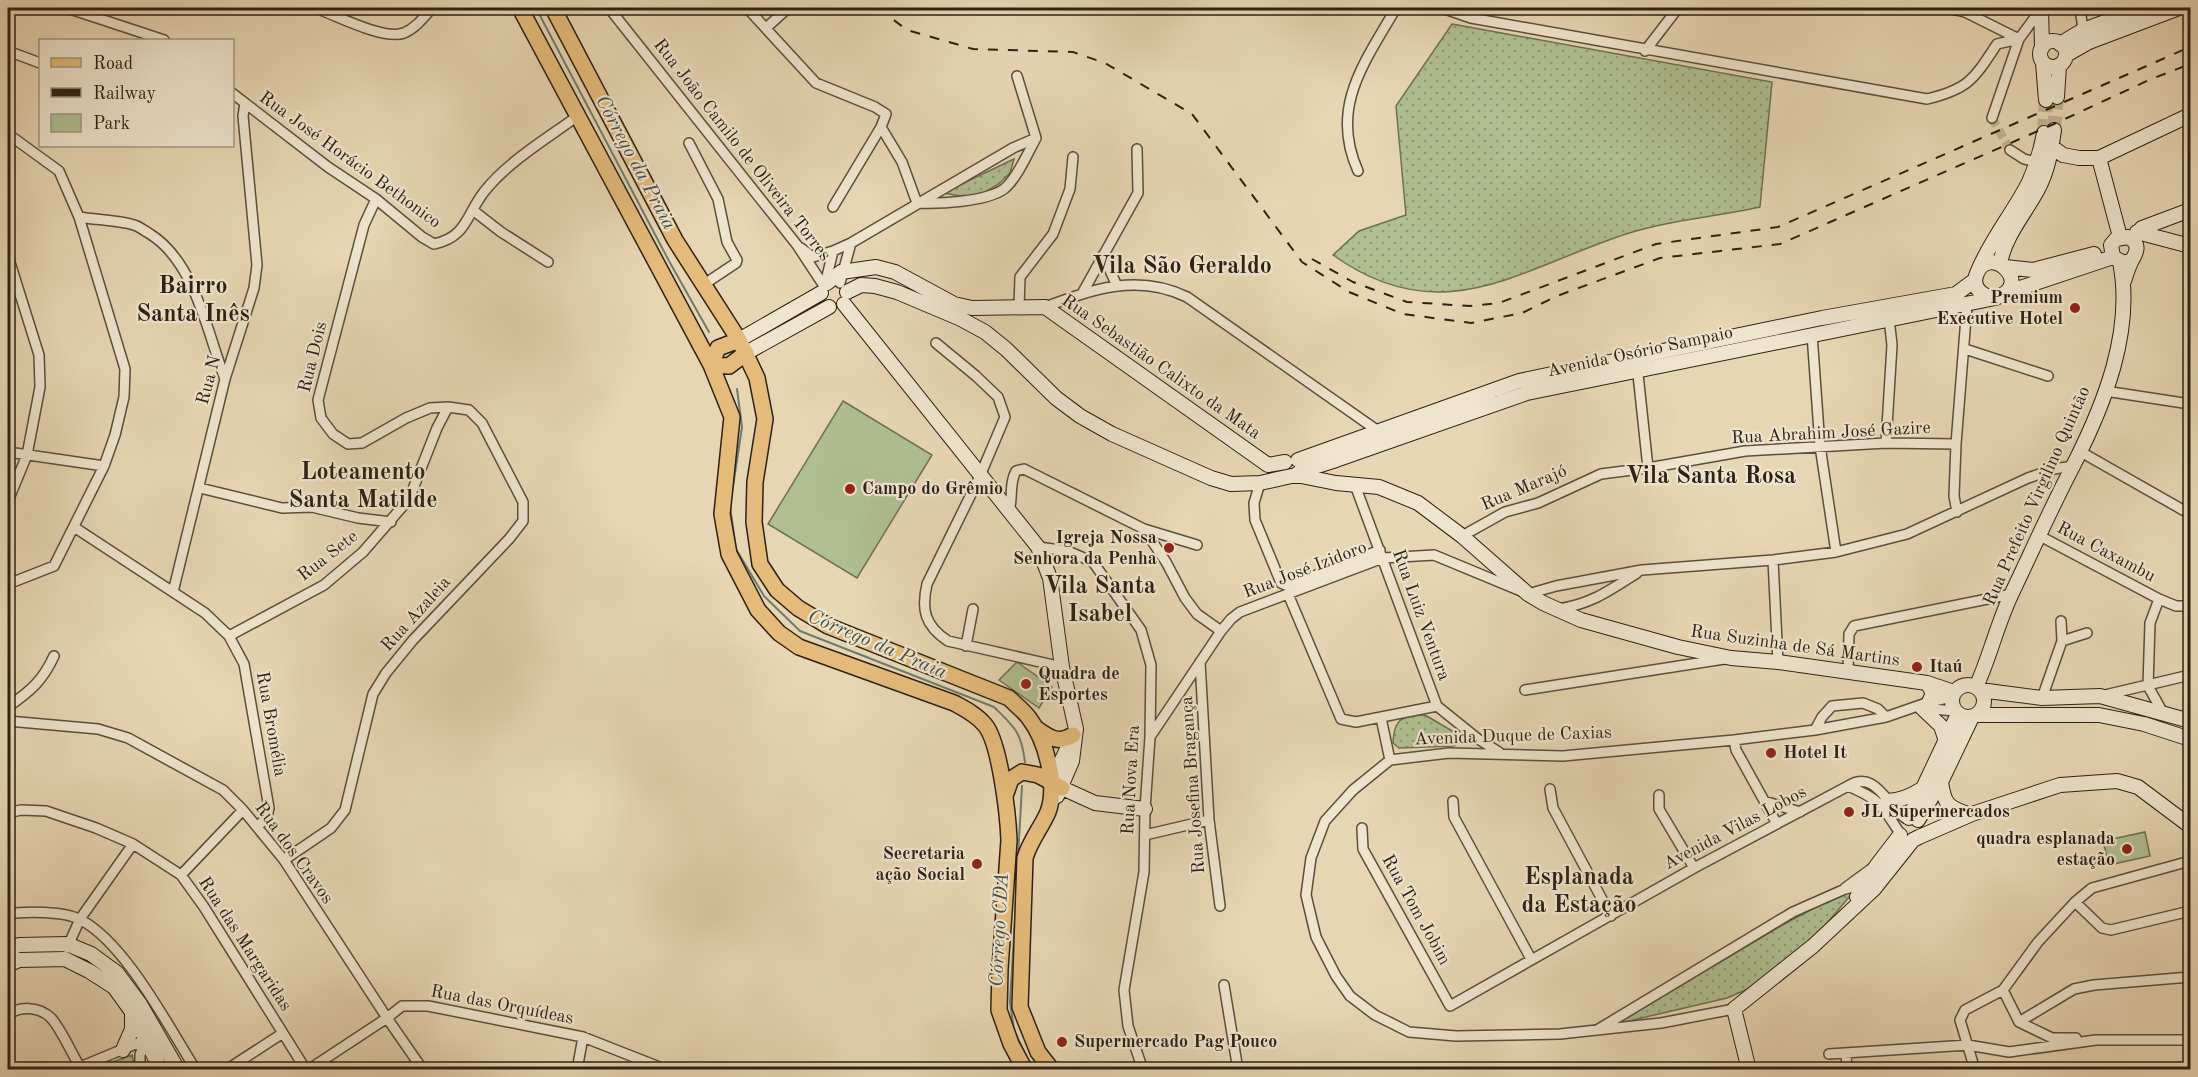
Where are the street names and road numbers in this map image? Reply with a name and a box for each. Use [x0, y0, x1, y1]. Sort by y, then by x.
street label: Rua João Camilo de Oliveira Torres [650, 36, 834, 265]
street label: Rua José Horácio Bethonico [256, 88, 444, 232]
street label: Rua Sebastião Calixto da Mata [1058, 291, 1264, 443]
street label: Rua Dois [296, 320, 330, 394]
street label: Avenida Osório Sampaio [1546, 323, 1735, 380]
street label: Rua N [194, 353, 224, 407]
street label: Rua Prefeito Virgilino Quintão [1980, 384, 2094, 608]
street label: Rua Abrahim José Gazire [1731, 419, 1931, 447]
street label: Rua Marajó [1478, 462, 1570, 514]
street label: Rua Caxambu [2054, 519, 2159, 586]
street label: Rua Sete [295, 527, 361, 585]
street label: Rua José Izidoro [1241, 538, 1369, 602]
street label: Rua Luiz Ventura [1389, 547, 1453, 683]
street label: Rua Azaleia [378, 573, 454, 655]
street label: Rua Suzinha de Sá Martins [1689, 622, 1901, 670]
street label: Rua Bromélia [253, 670, 289, 778]
street label: Rua Josefina Bragança [1178, 695, 1208, 874]
street label: Rua Nova Era [1119, 724, 1143, 835]
street label: Avenida Duque de Caxias [1414, 724, 1612, 748]
street label: Avenida Vilas Lobos [1661, 783, 1810, 873]
street label: Rua dos Cravos [251, 799, 337, 907]
street label: Rua Tom Jobim [1378, 852, 1454, 968]
street label: Rua das Margaridas [195, 874, 295, 1014]
street label: Rua das Orquídeas [429, 982, 575, 1028]

